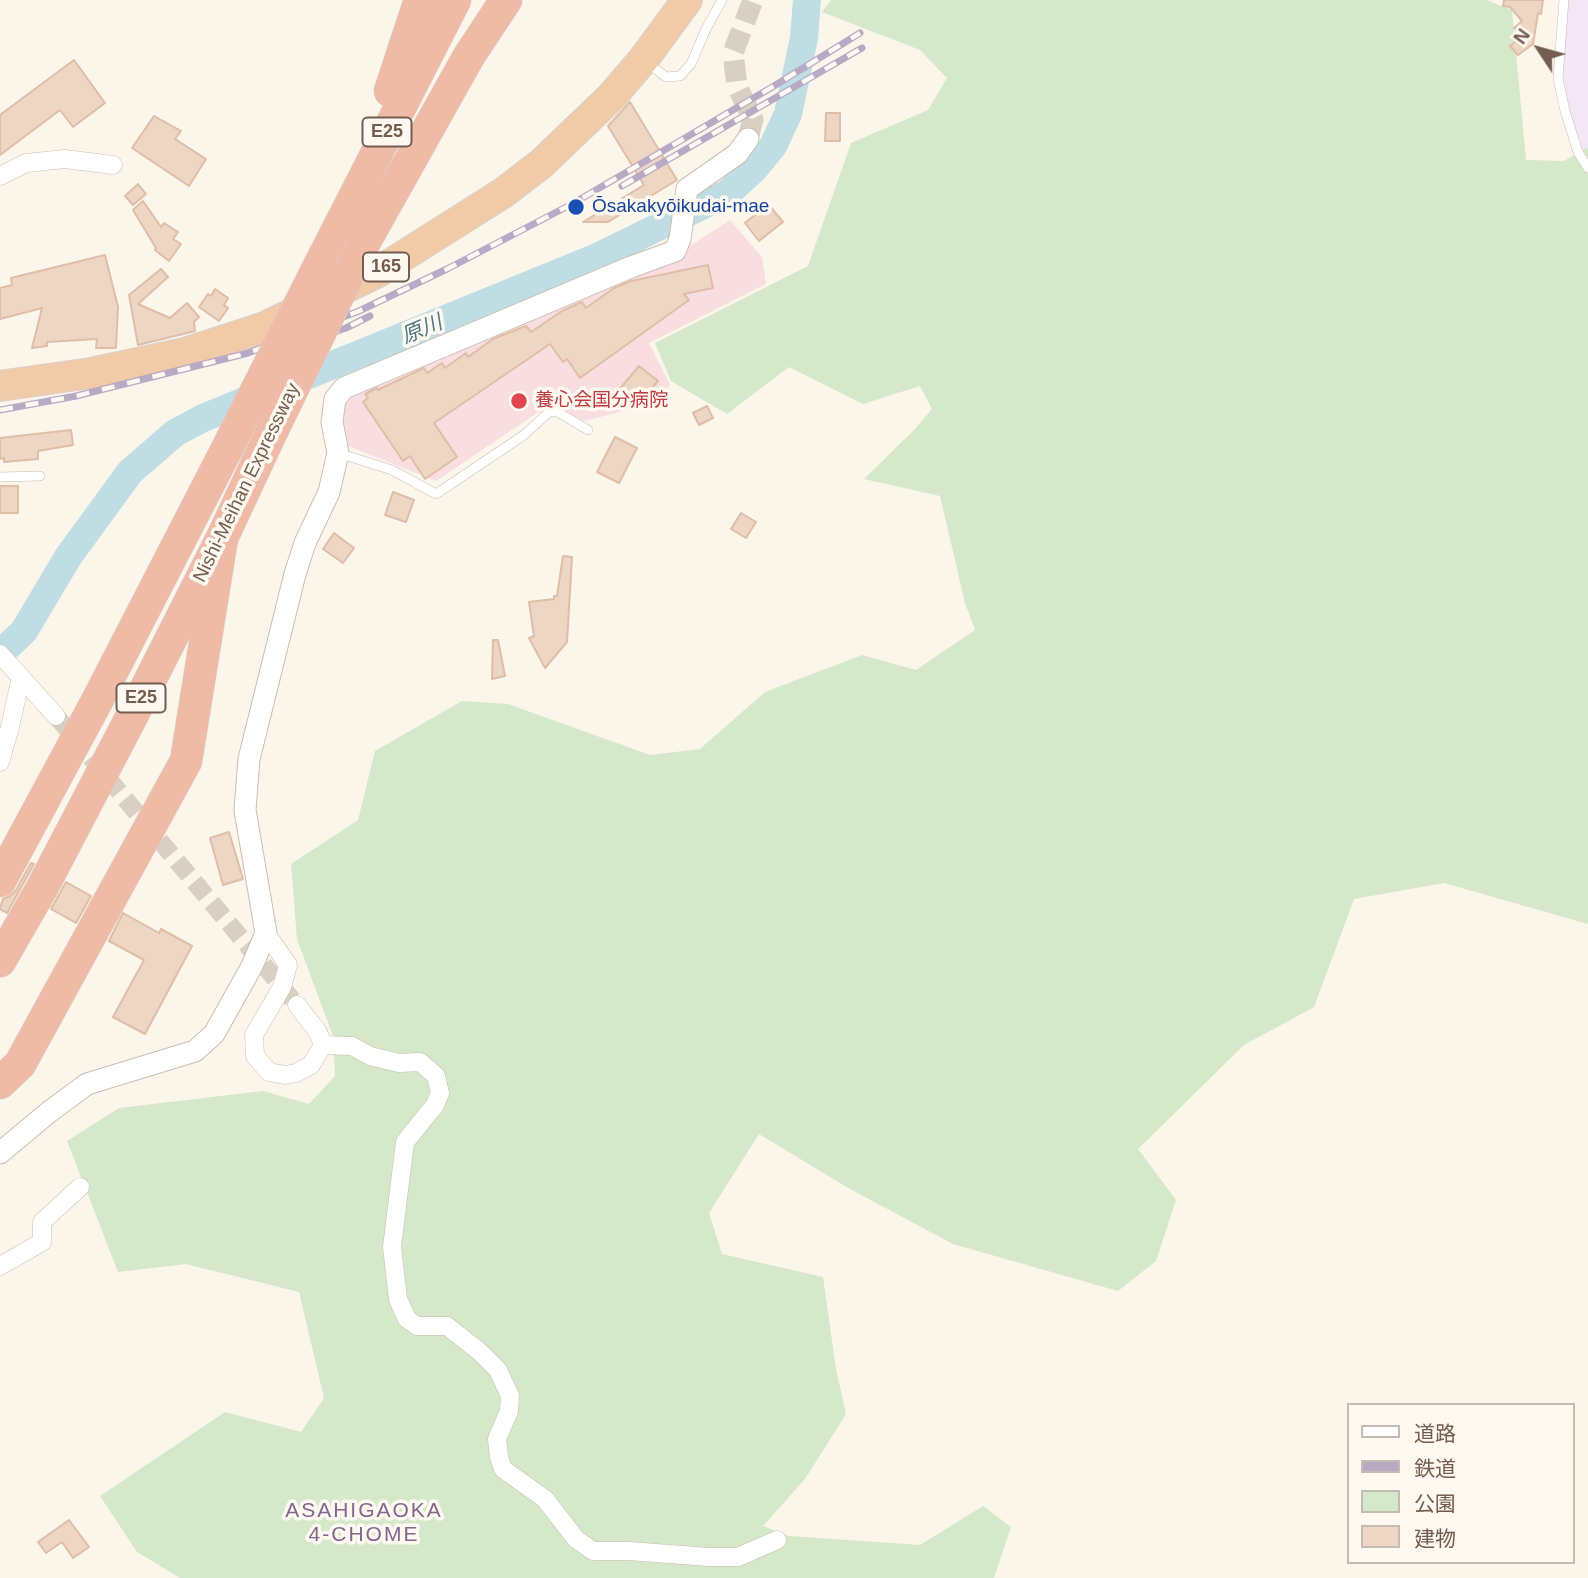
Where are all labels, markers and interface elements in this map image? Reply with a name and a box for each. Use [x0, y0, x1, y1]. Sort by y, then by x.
north arrow [1504, 14, 1574, 84]
text: N [1509, 25, 1534, 48]
road number: E25 [362, 118, 412, 146]
place label: Ōsakakyōikudai-mae [592, 196, 769, 218]
marker: Ōsakakyōikudai-mae [566, 197, 586, 217]
road number: 165 [363, 253, 409, 282]
water label: 原川 [398, 310, 446, 350]
street label: Nishi-Meihan Expressway [189, 380, 305, 586]
place label: 養心会国分病院 [535, 390, 668, 412]
marker: 養心会国分病院 [509, 391, 529, 411]
road number: E25 [116, 684, 166, 712]
legend [1346, 1403, 1574, 1564]
text: 道路 [1414, 1422, 1456, 1445]
text: 鉄道 [1414, 1457, 1456, 1480]
text: 公園 [1414, 1492, 1456, 1515]
district label: ASAHIGAOKA 4-CHOME [286, 1498, 442, 1548]
text: 建物 [1414, 1527, 1456, 1550]

